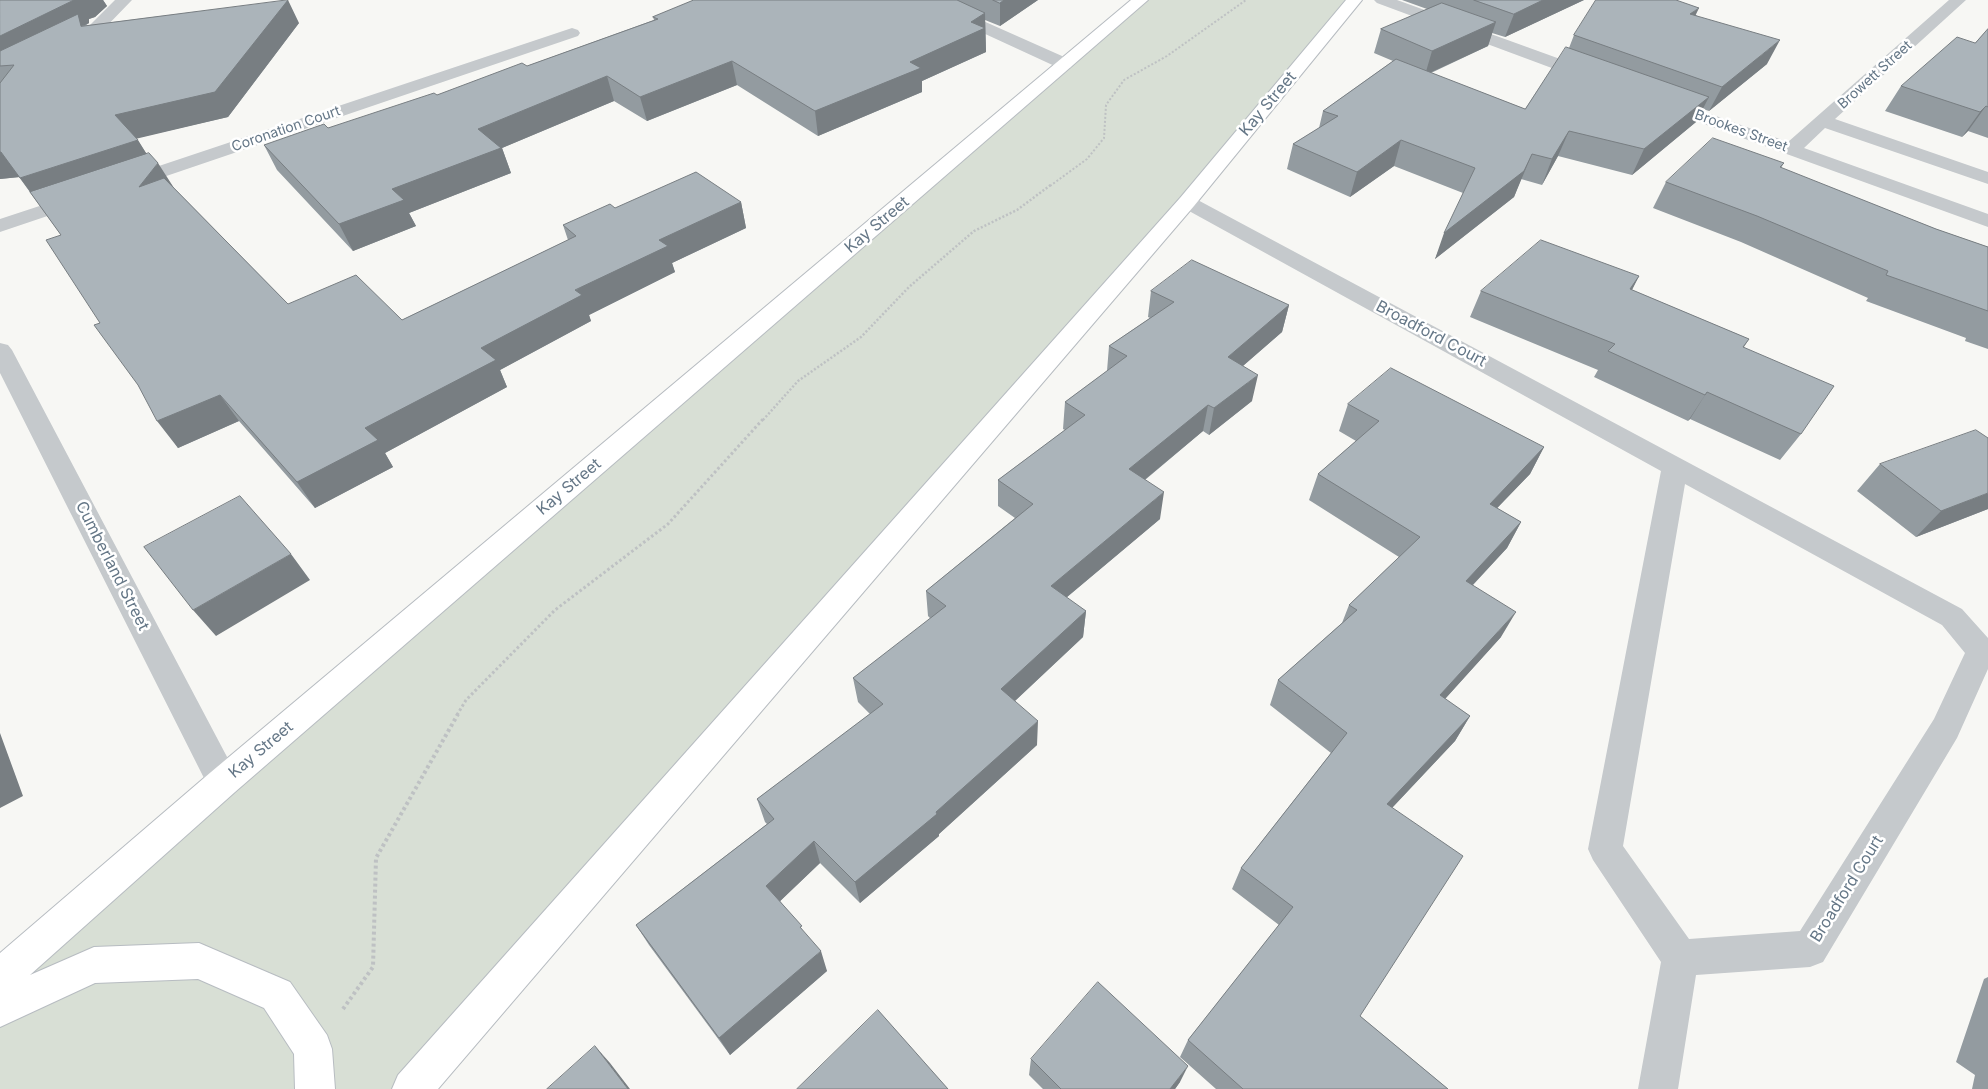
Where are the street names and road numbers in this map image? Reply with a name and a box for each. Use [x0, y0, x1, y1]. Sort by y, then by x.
street label: Browett Street [1834, 37, 1916, 113]
street label: Kay Street [1236, 68, 1300, 140]
street label: Coronation Court [229, 103, 343, 155]
street label: Brookes Street [1692, 106, 1790, 156]
street label: Kay Street [841, 193, 913, 257]
street label: Broadford Court [1373, 297, 1489, 371]
street label: Kay Street [533, 455, 605, 519]
street label: Cumberland Street [71, 498, 153, 634]
street label: Kay Street [225, 718, 297, 782]
street label: Broadford Court [1807, 832, 1887, 946]

